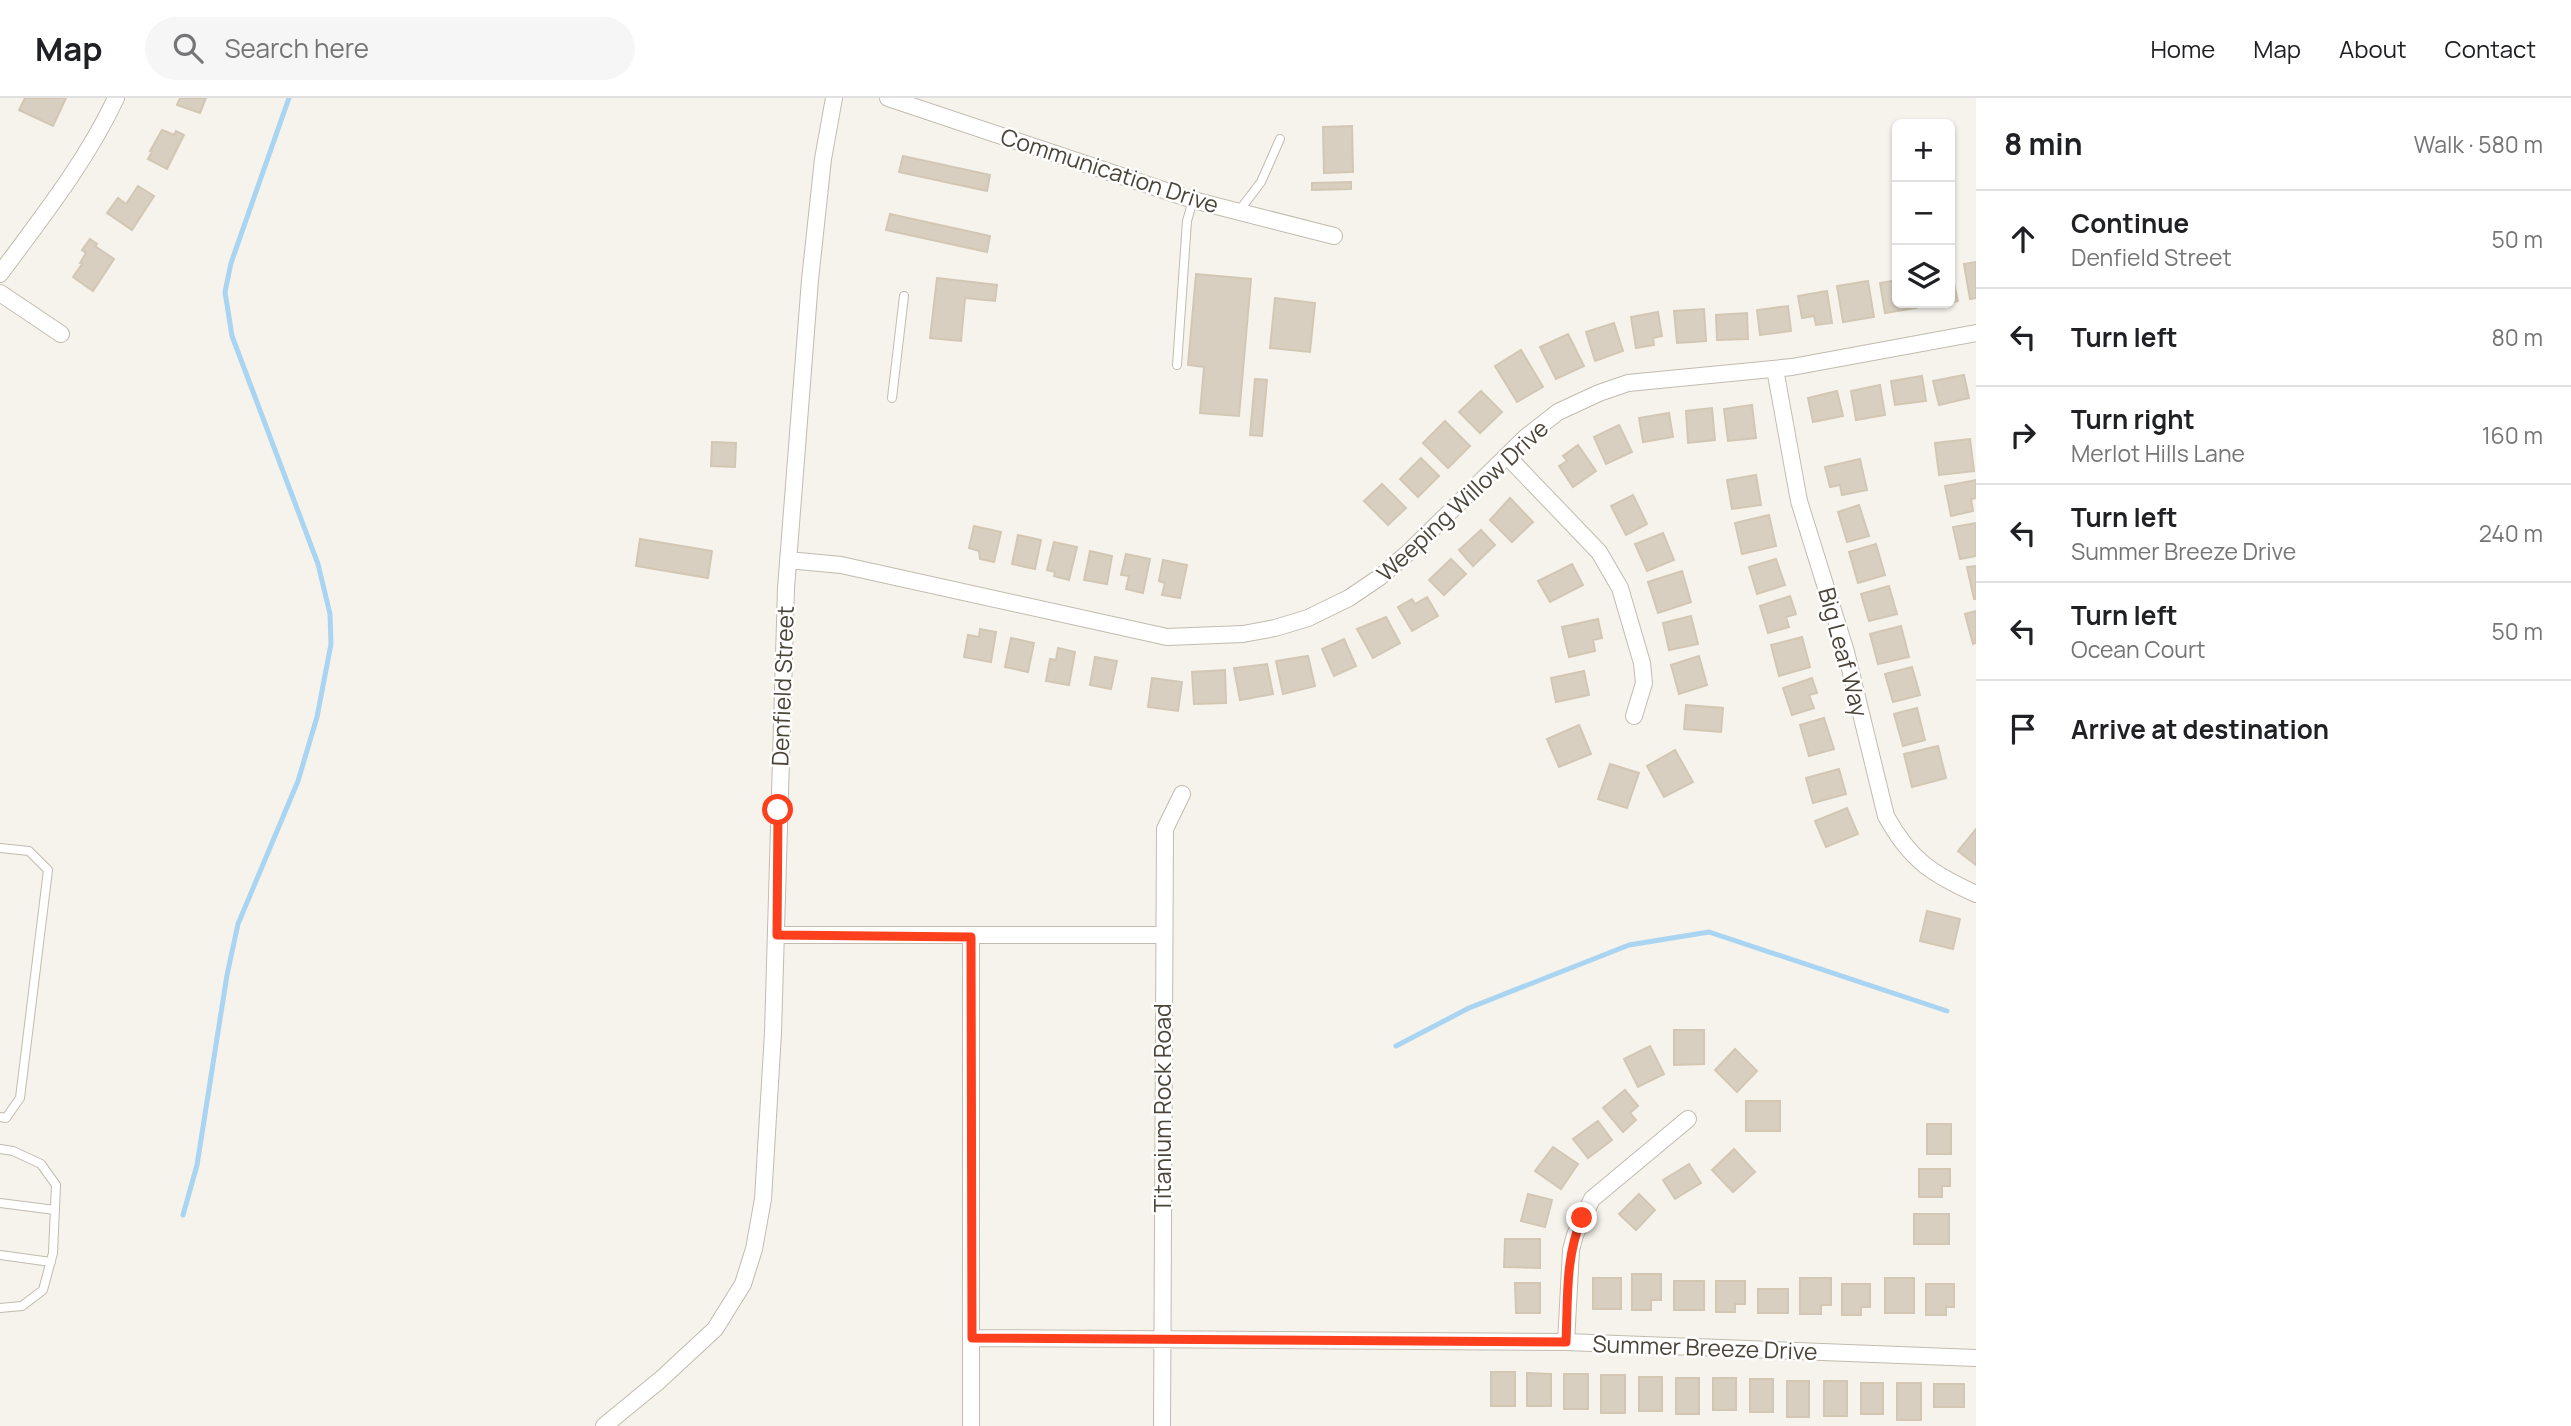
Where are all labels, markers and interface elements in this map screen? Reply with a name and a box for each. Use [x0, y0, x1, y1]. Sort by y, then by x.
search box [145, 17, 635, 80]
text: Map [35, 26, 103, 71]
icon: search [169, 29, 207, 67]
text: Search here [225, 30, 369, 66]
text: Home [2150, 32, 2215, 65]
text: Map [2253, 32, 2301, 65]
text: About [2339, 32, 2407, 65]
text: Contact [2445, 32, 2536, 65]
map controls [1892, 119, 1955, 308]
button: + [1892, 119, 1955, 182]
street label: Communication Drive [997, 120, 1223, 220]
text: 8 min [2004, 123, 2083, 164]
text: Walk · 580 m [2414, 128, 2543, 160]
button: − [1892, 182, 1955, 245]
text: Continue [2071, 205, 2189, 241]
icon: ahead [2004, 220, 2042, 258]
text: 50 m [2492, 223, 2543, 255]
text: Denfield Street [2071, 241, 2232, 273]
button: layers [1892, 245, 1955, 308]
icon: left [2004, 318, 2042, 356]
text: Turn left [2071, 319, 2178, 355]
text: 80 m [2492, 321, 2543, 353]
text: Turn right [2071, 401, 2195, 437]
street label: Weeping Willow Drive [1369, 412, 1555, 588]
icon: right [2004, 416, 2042, 454]
text: 160 m [2482, 419, 2543, 451]
text: Merlot Hills Lane [2071, 437, 2245, 469]
text: Turn left [2071, 499, 2178, 535]
icon: left [2004, 514, 2042, 552]
text: 240 m [2479, 517, 2543, 549]
text: Summer Breeze Drive [2071, 535, 2296, 567]
street label: Big Leaf Way [1811, 584, 1877, 720]
text: Turn left [2071, 597, 2178, 633]
street label: Denfield Street [763, 605, 801, 767]
icon: left [2004, 612, 2042, 650]
text: 50 m [2492, 615, 2543, 647]
text: Ocean Court [2071, 633, 2206, 665]
icon: arrive [2004, 710, 2042, 748]
text: Arrive at destination [2071, 711, 2329, 747]
route start [762, 794, 793, 825]
street label: Titanium Rock Road [1146, 1003, 1178, 1213]
route end [1566, 1202, 1597, 1233]
street label: Summer Breeze Drive [1592, 1327, 1818, 1367]

